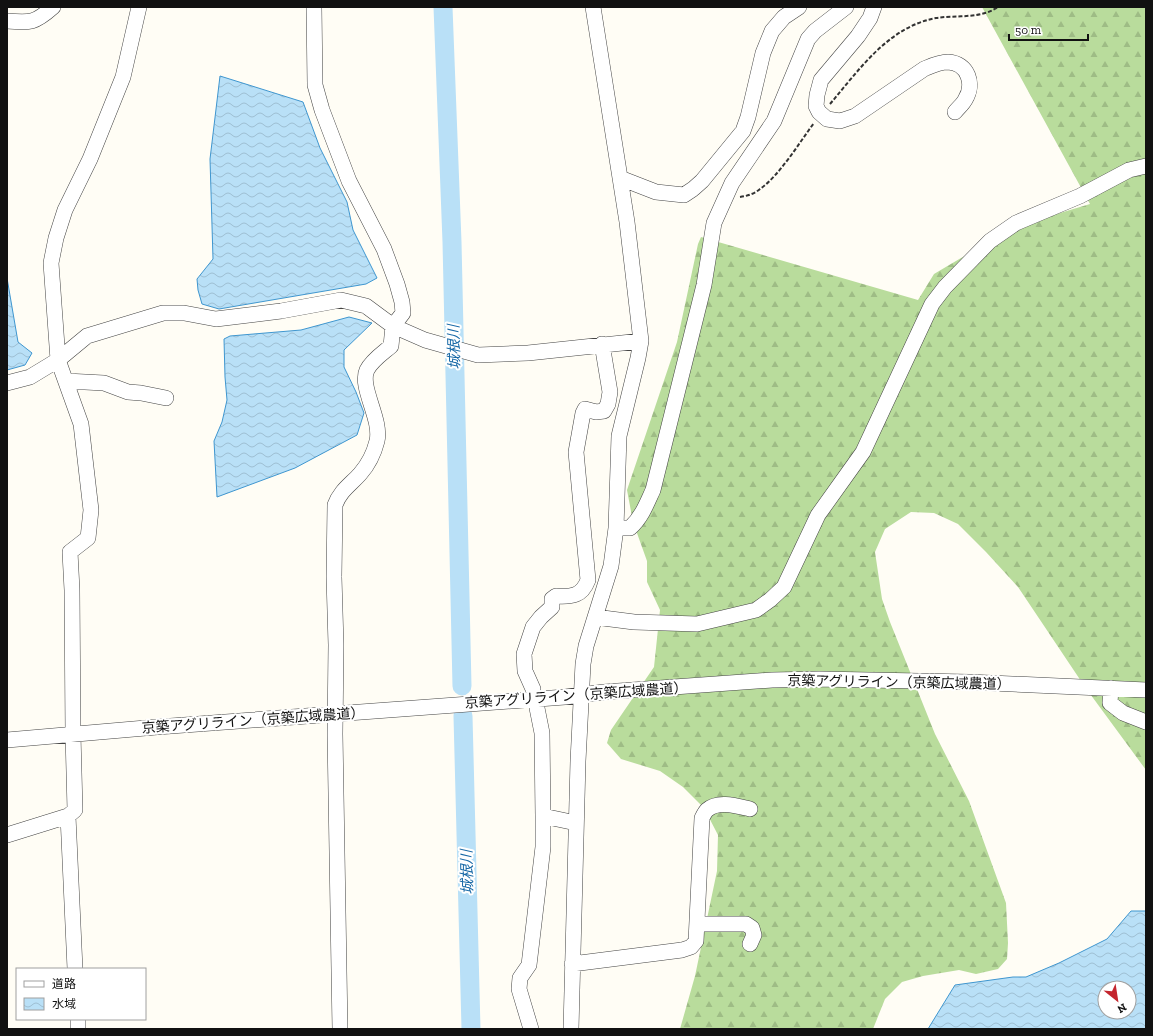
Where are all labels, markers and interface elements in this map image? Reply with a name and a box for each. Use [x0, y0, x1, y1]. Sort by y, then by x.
scale bar [1009, 16, 1088, 42]
text: 50 m [1015, 23, 1042, 37]
water label: 城根川 [445, 322, 463, 370]
street label: 京築アグリライン（京築広域農道） [787, 672, 1011, 693]
street label: 京築アグリライン（京築広域農道） [464, 679, 688, 712]
street label: 京築アグリライン（京築広域農道） [141, 704, 365, 737]
water label: 城根川 [458, 847, 476, 895]
legend [16, 968, 146, 1020]
text: 道路 [52, 977, 76, 991]
north arrow [1097, 980, 1137, 1020]
text: 水域 [52, 997, 76, 1011]
text: N [1114, 1001, 1129, 1016]

